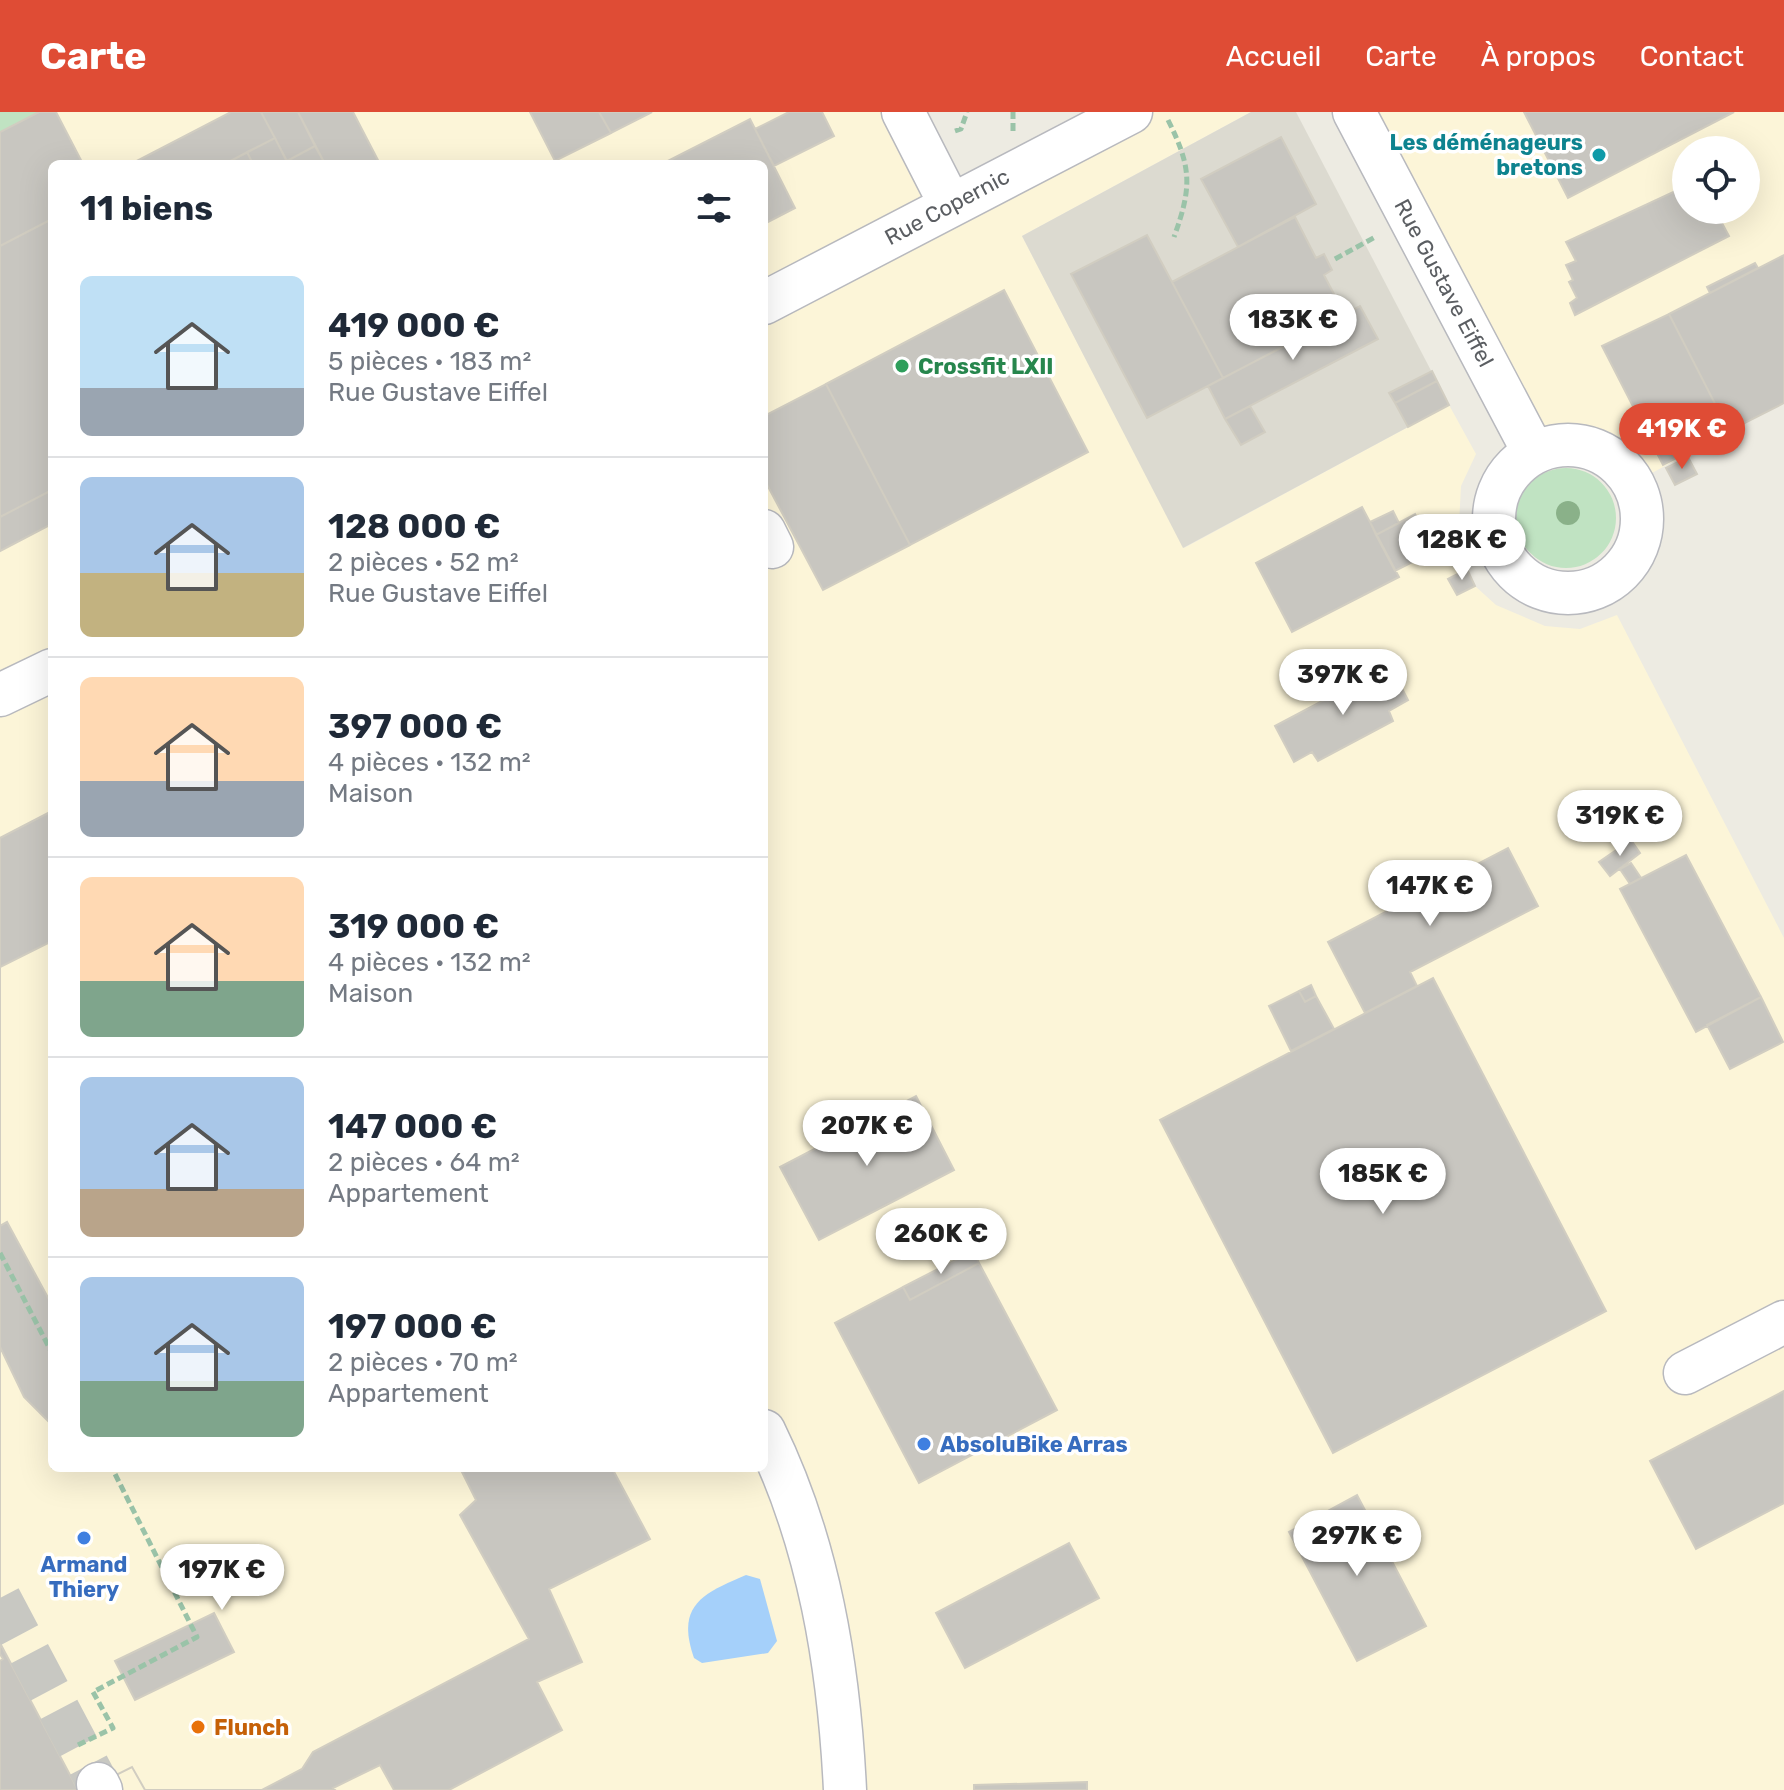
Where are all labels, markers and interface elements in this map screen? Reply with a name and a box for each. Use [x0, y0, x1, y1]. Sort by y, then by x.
text: Carte [40, 33, 147, 79]
text: Accueil [1226, 40, 1321, 73]
text: Carte [1365, 40, 1437, 73]
text: À propos [1481, 40, 1596, 73]
text: Contact [1640, 40, 1744, 73]
place label: Les déménageurs bretons [1389, 129, 1583, 181]
map controls [1672, 136, 1760, 224]
button: locate [1672, 136, 1760, 224]
marker: Les déménageurs bretons [1590, 146, 1608, 164]
street label: Rue Copernic [880, 163, 1014, 251]
icon: filters [692, 186, 736, 230]
text: 11 biens [80, 188, 213, 229]
street label: Rue Gustave Eiffel [1388, 194, 1500, 372]
pin: 183K € [1228, 294, 1358, 362]
text: 183K € [1248, 304, 1338, 335]
text: 419 000 € [328, 305, 500, 346]
icon: home [144, 308, 240, 404]
text: 5 pièces · 183 m² [328, 346, 531, 377]
place label: Crossfit LXII [918, 353, 1053, 380]
marker: Crossfit LXII [893, 357, 911, 375]
text: Rue Gustave Eiffel [328, 377, 548, 408]
pin: 419K € [1617, 403, 1747, 471]
text: 419K € [1637, 413, 1727, 444]
text: 128 000 € [328, 506, 501, 547]
icon: home [144, 509, 240, 605]
pin: 128K € [1397, 514, 1527, 582]
text: 128K € [1417, 524, 1507, 555]
text: 2 pièces · 52 m² [328, 547, 519, 578]
text: Rue Gustave Eiffel [328, 578, 548, 609]
pin: 397K € [1278, 649, 1408, 717]
text: 397K € [1297, 659, 1389, 690]
text: 397 000 € [328, 706, 502, 747]
icon: home [144, 709, 240, 805]
text: 4 pièces · 132 m² [328, 747, 531, 778]
text: Maison [328, 778, 413, 809]
pin: 319K € [1555, 790, 1685, 858]
text: 319K € [1575, 800, 1665, 831]
pin: 147K € [1365, 860, 1495, 928]
text: 147K € [1386, 870, 1474, 901]
text: 319 000 € [328, 906, 499, 947]
icon: home [144, 909, 240, 1005]
text: 4 pièces · 132 m² [328, 947, 531, 978]
text: Maison [328, 978, 413, 1009]
pin: 207K € [802, 1100, 932, 1168]
text: 147 000 € [328, 1106, 497, 1147]
icon: home [144, 1109, 240, 1205]
text: 207K € [821, 1110, 913, 1141]
text: 2 pièces · 64 m² [328, 1147, 520, 1178]
pin: 185K € [1318, 1148, 1448, 1216]
text: 185K € [1338, 1158, 1428, 1189]
text: Appartement [328, 1178, 489, 1209]
pin: 260K € [876, 1208, 1006, 1276]
text: 260K € [894, 1218, 988, 1249]
text: 197 000 € [328, 1306, 497, 1347]
icon: home [144, 1309, 240, 1405]
text: 2 pièces · 70 m² [328, 1347, 518, 1378]
text: Appartement [328, 1378, 489, 1409]
place label: AbsoluBike Arras [940, 1431, 1128, 1458]
marker: AbsoluBike Arras [915, 1435, 933, 1453]
pin: 297K € [1292, 1510, 1422, 1578]
text: 297K € [1311, 1520, 1403, 1551]
marker: Armand Thiery [75, 1529, 93, 1547]
pin: 197K € [157, 1544, 287, 1612]
place label: Armand Thiery [41, 1551, 127, 1603]
text: 197K € [178, 1554, 266, 1585]
place label: Flunch [214, 1714, 289, 1741]
marker: Flunch [189, 1718, 207, 1736]

